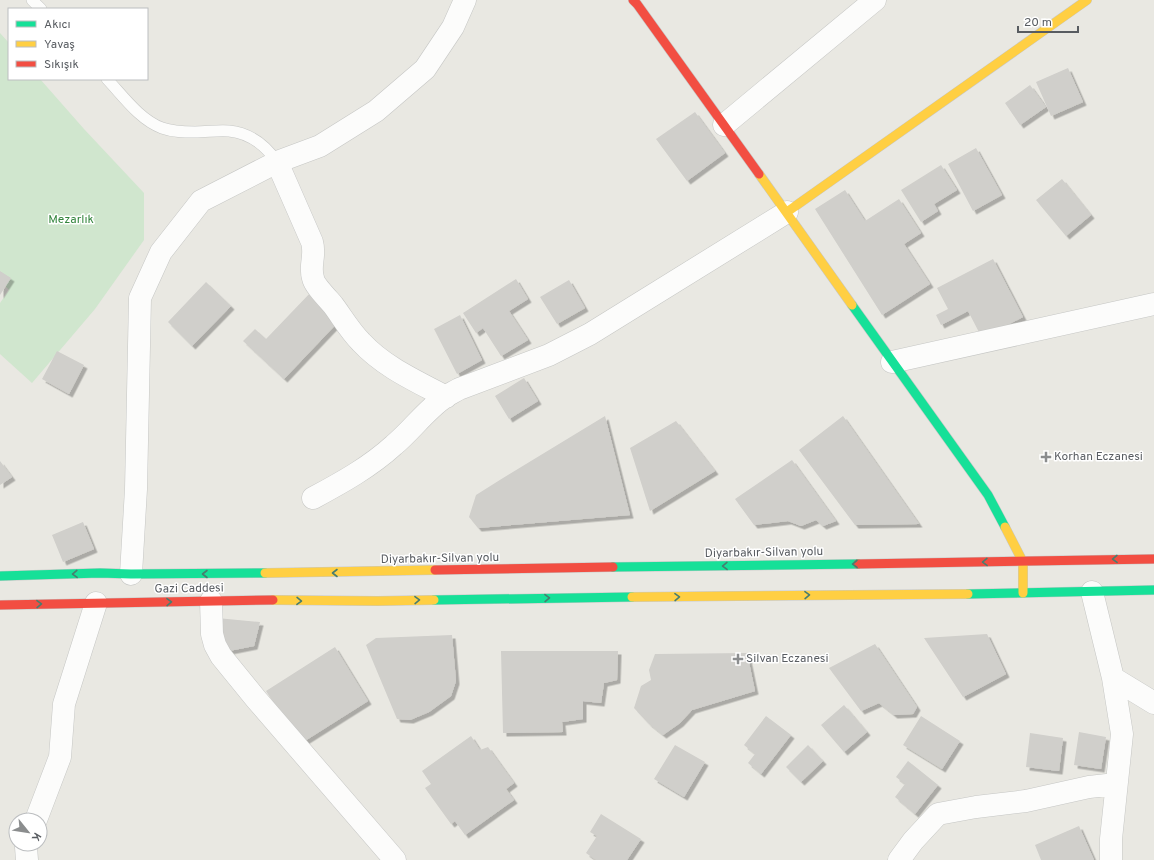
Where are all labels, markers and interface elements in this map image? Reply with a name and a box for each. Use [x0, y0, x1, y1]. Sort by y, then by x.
legend [8, 8, 148, 80]
scale bar [1018, 8, 1078, 34]
text: 20 m [1024, 15, 1052, 31]
text: Akıcı [44, 17, 71, 33]
text: Yavaş [44, 37, 75, 53]
text: Sıkışık [44, 57, 79, 73]
park label: Mezarlık [48, 212, 94, 228]
place label: Korhan Eczanesi [1054, 449, 1143, 465]
marker: Korhan Eczanesi [1041, 452, 1051, 462]
street label: Diyarbakır-Silvan yolu [705, 544, 823, 562]
street label: Diyarbakır-Silvan yolu [381, 550, 499, 568]
one-way arrow [1112, 555, 1118, 564]
one-way arrow [982, 558, 988, 566]
one-way arrow [852, 560, 858, 568]
one-way arrow [722, 562, 728, 570]
one-way arrow [332, 568, 338, 577]
one-way arrow [72, 569, 78, 578]
one-way arrow [202, 570, 208, 578]
street label: Gazi Caddesi [154, 580, 224, 598]
one-way arrow [804, 591, 810, 599]
one-way arrow [674, 592, 680, 601]
one-way arrow [544, 594, 550, 602]
one-way arrow [414, 596, 420, 604]
one-way arrow [296, 597, 302, 605]
one-way arrow [166, 598, 172, 606]
one-way arrow [36, 600, 42, 608]
place label: Silvan Eczanesi [746, 651, 828, 667]
marker: Silvan Eczanesi [733, 654, 743, 664]
north arrow [8, 812, 48, 852]
text: K [28, 830, 44, 844]

